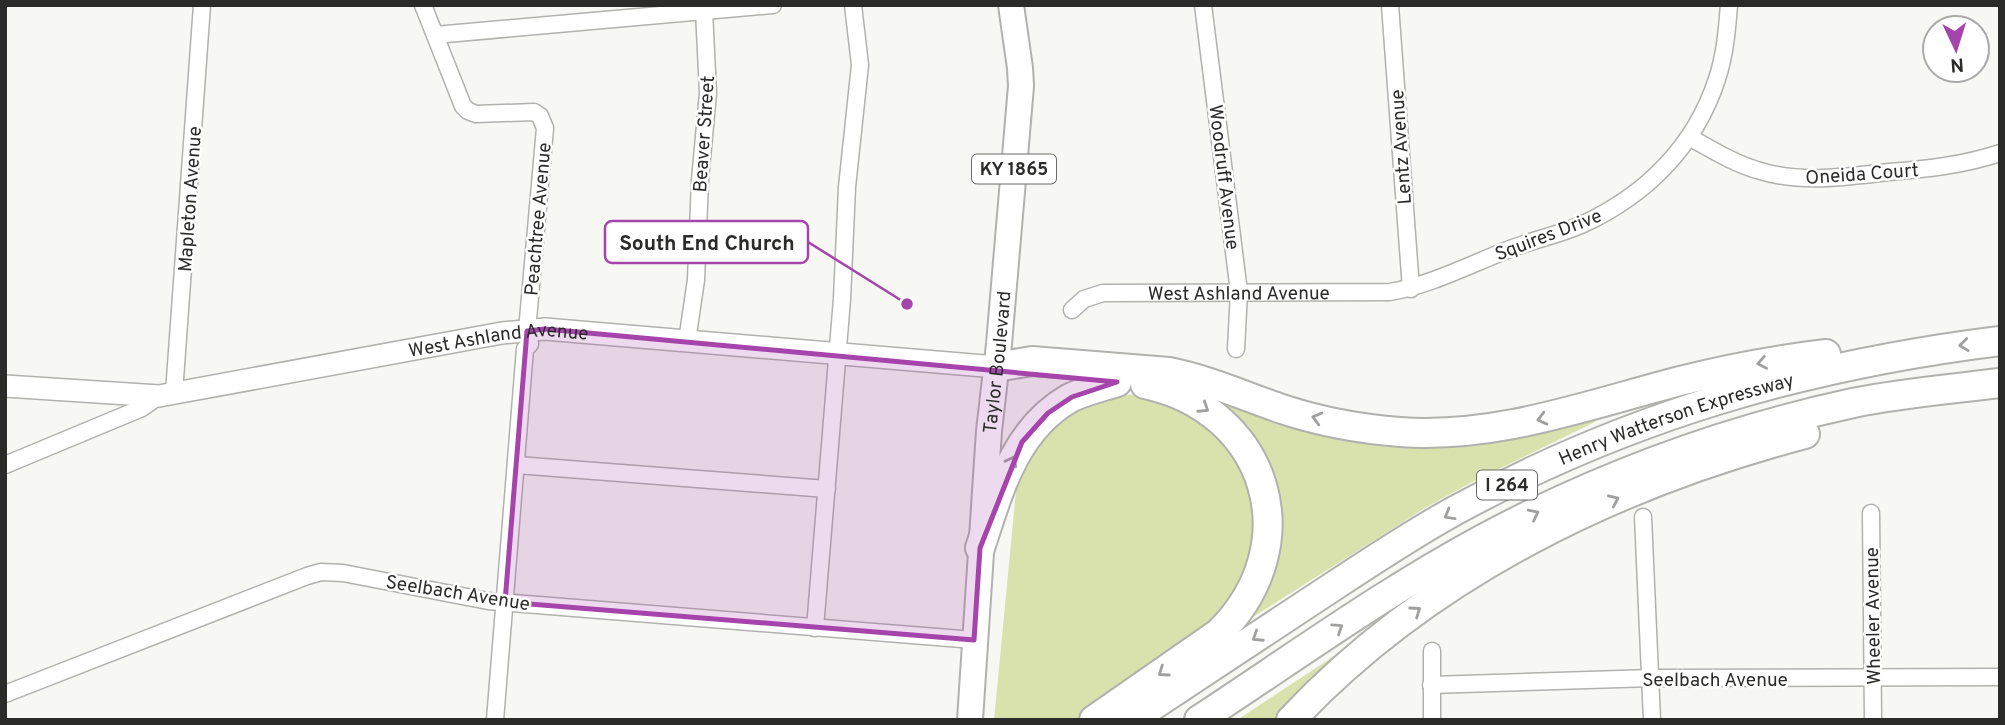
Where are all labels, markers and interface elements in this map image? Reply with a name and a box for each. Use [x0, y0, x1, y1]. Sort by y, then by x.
north arrow [1921, 14, 1991, 84]
text: N [1949, 52, 1965, 76]
street label: Beaver Street [689, 75, 721, 193]
street label: Lentz Avenue [1386, 89, 1418, 205]
street label: Woodruff Avenue [1202, 103, 1244, 251]
street label: Mapleton Avenue [174, 125, 208, 273]
street label: Peachtree Avenue [520, 142, 558, 297]
road number: KY 1865 [972, 154, 1056, 184]
street label: Oneida Court [1805, 159, 1920, 191]
street label: Squires Drive [1492, 204, 1606, 267]
callout: South End Church [605, 221, 808, 263]
text: South End Church [619, 231, 795, 258]
street label: West Ashland Avenue [1148, 282, 1330, 307]
street label: Taylor Boulevard [979, 290, 1017, 435]
street label: West Ashland Avenue [407, 319, 589, 364]
one-way arrow [1958, 338, 1970, 353]
one-way arrow [1756, 355, 1768, 370]
street label: Henry Watterson Expressway [1555, 369, 1797, 472]
one-way arrow [1197, 400, 1210, 413]
one-way arrow [1536, 411, 1548, 425]
one-way arrow [1311, 412, 1323, 426]
one-way arrow [1004, 456, 1017, 468]
road number: I 264 [1477, 471, 1537, 500]
one-way arrow [1607, 494, 1619, 508]
one-way arrow [1443, 507, 1456, 520]
one-way arrow [1527, 508, 1539, 522]
street label: Wheeler Avenue [1861, 547, 1887, 685]
street label: Seelbach Avenue [384, 571, 531, 617]
one-way arrow [1408, 607, 1421, 619]
one-way arrow [1330, 624, 1343, 637]
one-way arrow [1252, 629, 1265, 641]
one-way arrow [1157, 664, 1170, 677]
street label: Seelbach Avenue [1642, 669, 1788, 693]

